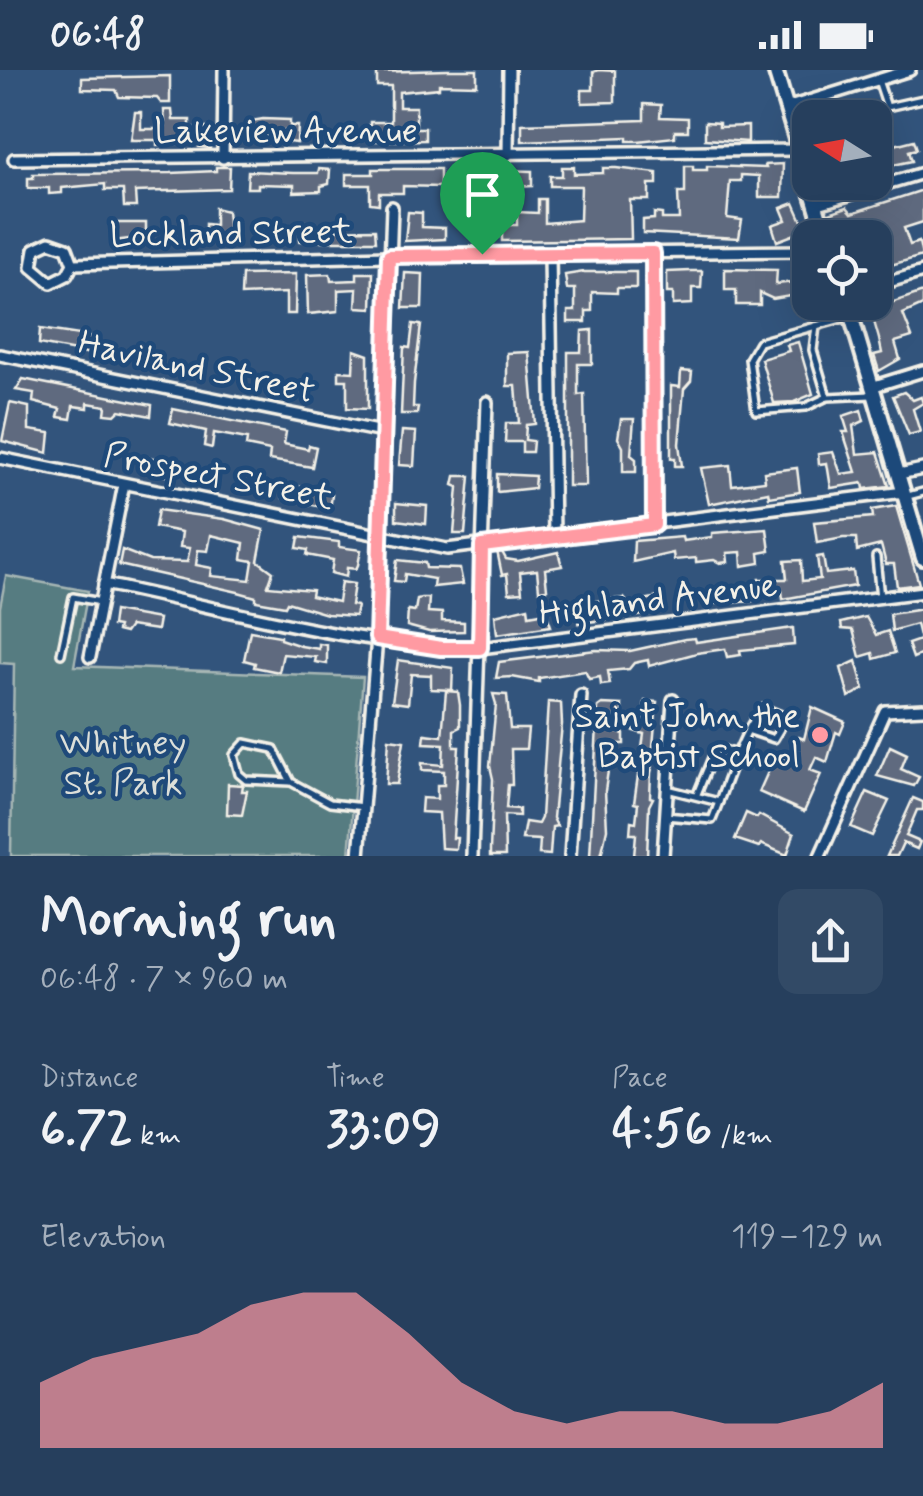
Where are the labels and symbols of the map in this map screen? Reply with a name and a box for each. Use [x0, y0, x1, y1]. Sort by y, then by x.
north arrow [792, 100, 892, 200]
street label: Lakeview Avenue [154, 109, 418, 155]
pin [440, 152, 525, 255]
street label: Lockland Street [109, 209, 353, 259]
street label: Haviland Street [74, 320, 319, 415]
street label: Prospect Street [100, 432, 338, 522]
street label: Highland Avenue [536, 563, 781, 641]
place label: Saint John the Baptist School [574, 694, 800, 780]
park label: Whitney St. Park [60, 721, 186, 807]
marker: Saint John the Baptist School [809, 724, 831, 746]

